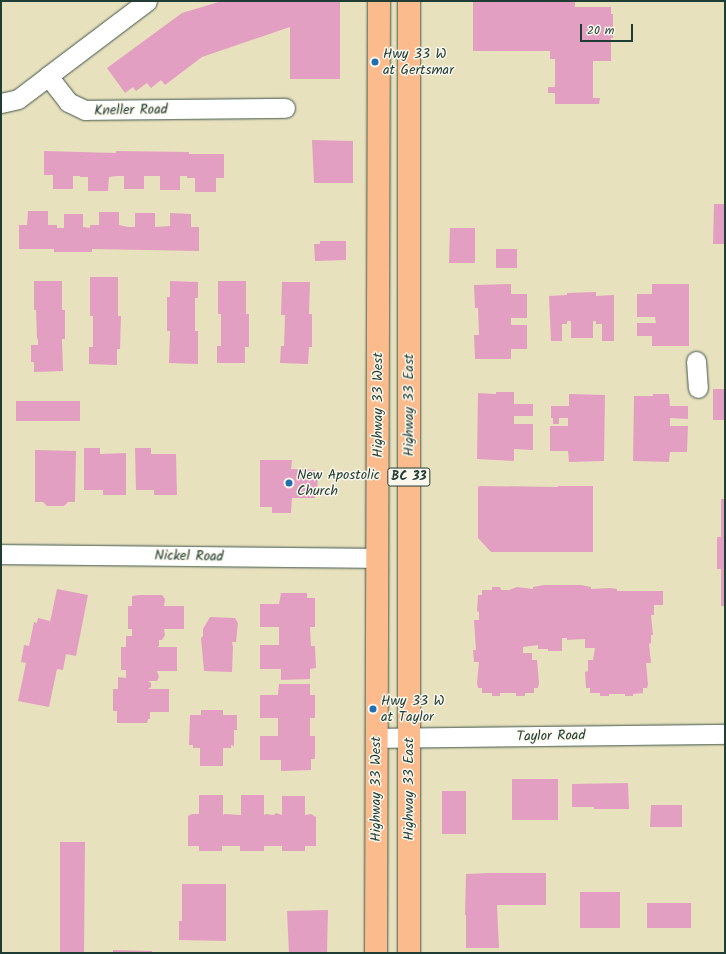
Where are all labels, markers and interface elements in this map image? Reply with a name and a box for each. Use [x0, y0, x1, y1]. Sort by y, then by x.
scale bar [582, 16, 635, 42]
text: 20 m [587, 21, 614, 40]
place label: Hwy 33 W at Gertsmar [383, 46, 454, 78]
marker: Hwy 33 W at Gertsmar [370, 57, 380, 67]
street label: Kneller Road [94, 101, 168, 119]
street label: Highway 33 West [370, 352, 386, 458]
street label: Highway 33 East [401, 354, 417, 456]
road number: BC 33 [387, 466, 431, 488]
place label: New Apostolic Church [297, 467, 380, 500]
marker: New Apostolic Church [284, 478, 294, 488]
street label: Nickel Road [154, 547, 224, 565]
place label: Hwy 33 W at Taylor [381, 693, 445, 726]
marker: Hwy 33 W at Taylor [368, 704, 378, 714]
street label: Taylor Road [517, 727, 585, 745]
street label: Highway 33 West [368, 736, 384, 842]
street label: Highway 33 East [401, 738, 417, 840]

